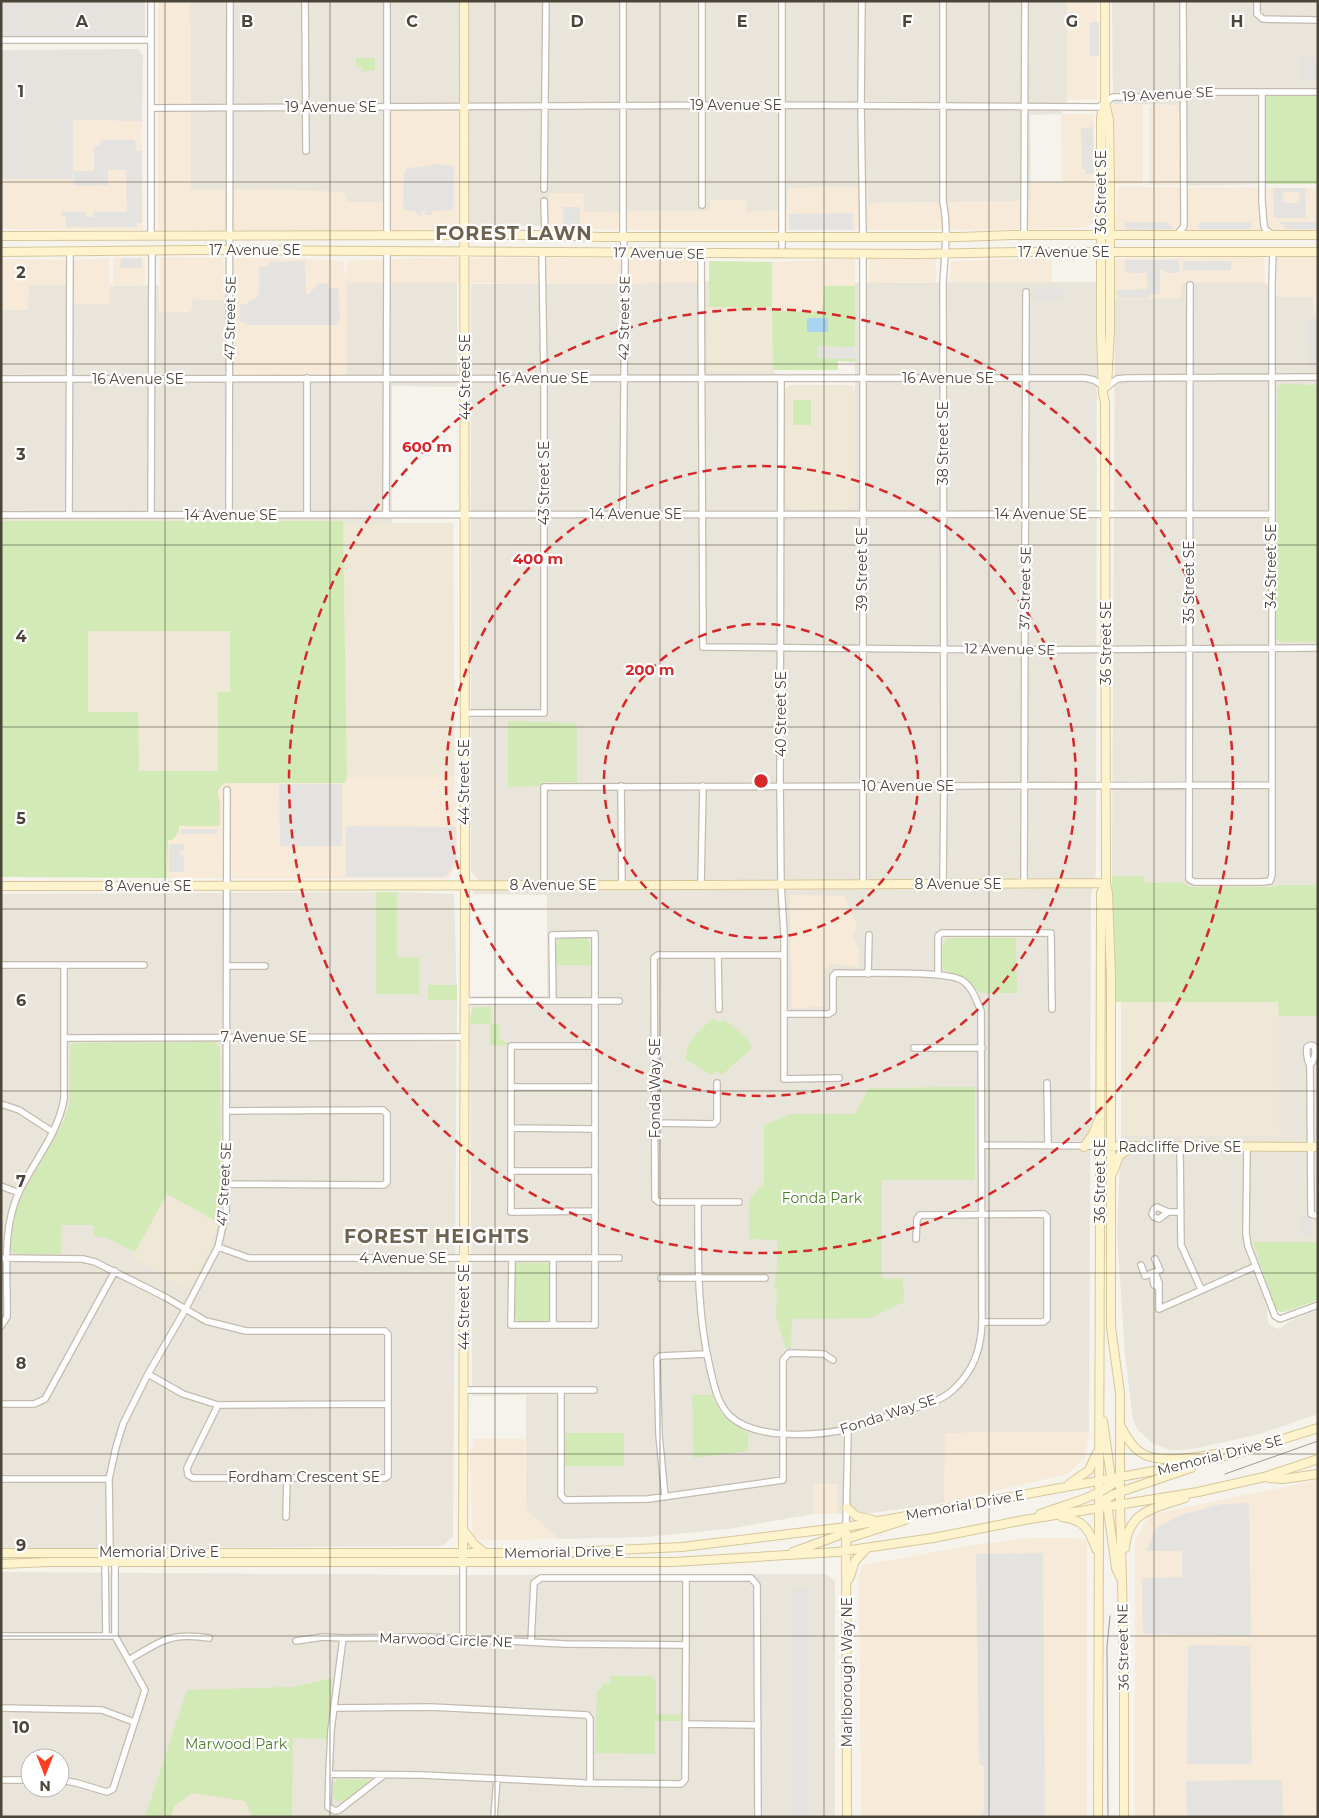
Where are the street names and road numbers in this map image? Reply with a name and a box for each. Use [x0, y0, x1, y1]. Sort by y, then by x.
street label: 19 Avenue SE [1122, 83, 1214, 105]
street label: 19 Avenue SE [690, 96, 782, 114]
street label: 19 Avenue SE [285, 98, 377, 116]
street label: 36 Street SE [1092, 150, 1110, 234]
street label: 17 Avenue SE [209, 241, 301, 259]
street label: 17 Avenue SE [613, 243, 705, 263]
street label: 17 Avenue SE [1018, 243, 1110, 261]
street label: 42 Street SE [614, 275, 634, 361]
street label: 47 Street SE [220, 276, 240, 360]
street label: 44 Street SE [456, 334, 474, 420]
street label: 16 Avenue SE [497, 369, 589, 387]
street label: 16 Avenue SE [902, 369, 994, 387]
street label: 16 Avenue SE [92, 370, 184, 388]
street label: 38 Street SE [934, 401, 952, 485]
street label: 43 Street SE [535, 441, 553, 525]
street label: 14 Avenue SE [590, 505, 682, 523]
street label: 14 Avenue SE [995, 505, 1087, 523]
street label: 14 Avenue SE [185, 506, 277, 524]
street label: 34 Street SE [1262, 524, 1280, 608]
street label: 39 Street SE [853, 527, 871, 611]
street label: 35 Street SE [1180, 540, 1198, 624]
street label: 37 Street SE [1015, 546, 1035, 630]
street label: 36 Street SE [1097, 601, 1115, 685]
street label: 12 Avenue SE [964, 639, 1056, 659]
street label: 40 Street SE [772, 671, 790, 757]
street label: 44 Street SE [455, 739, 473, 825]
street label: 10 Avenue SE [862, 777, 954, 795]
street label: 8 Avenue SE [914, 875, 1002, 893]
street label: 8 Avenue SE [509, 876, 597, 894]
street label: 8 Avenue SE [104, 877, 192, 895]
street label: 7 Avenue SE [221, 1028, 307, 1046]
street label: Fonda Way SE [646, 1038, 664, 1138]
street label: Radcliffe Drive SE [1119, 1138, 1241, 1156]
street label: 36 Street SE [1091, 1139, 1109, 1223]
street label: 47 Street SE [213, 1141, 235, 1227]
street label: 4 Avenue SE [359, 1249, 447, 1267]
street label: 44 Street SE [455, 1264, 473, 1350]
street label: Fonda Way SE [838, 1390, 938, 1438]
street label: Memorial Drive SE [1155, 1431, 1285, 1479]
street label: Fordham Crescent SE [228, 1468, 380, 1486]
street label: Memorial Drive E [904, 1486, 1026, 1524]
street label: Memorial Drive E [504, 1542, 624, 1562]
street label: Memorial Drive E [99, 1543, 219, 1561]
street label: Marlborough Way NE [838, 1597, 856, 1747]
street label: 36 Street NE [1113, 1603, 1133, 1691]
street label: Marwood Circle NE [379, 1629, 513, 1651]

